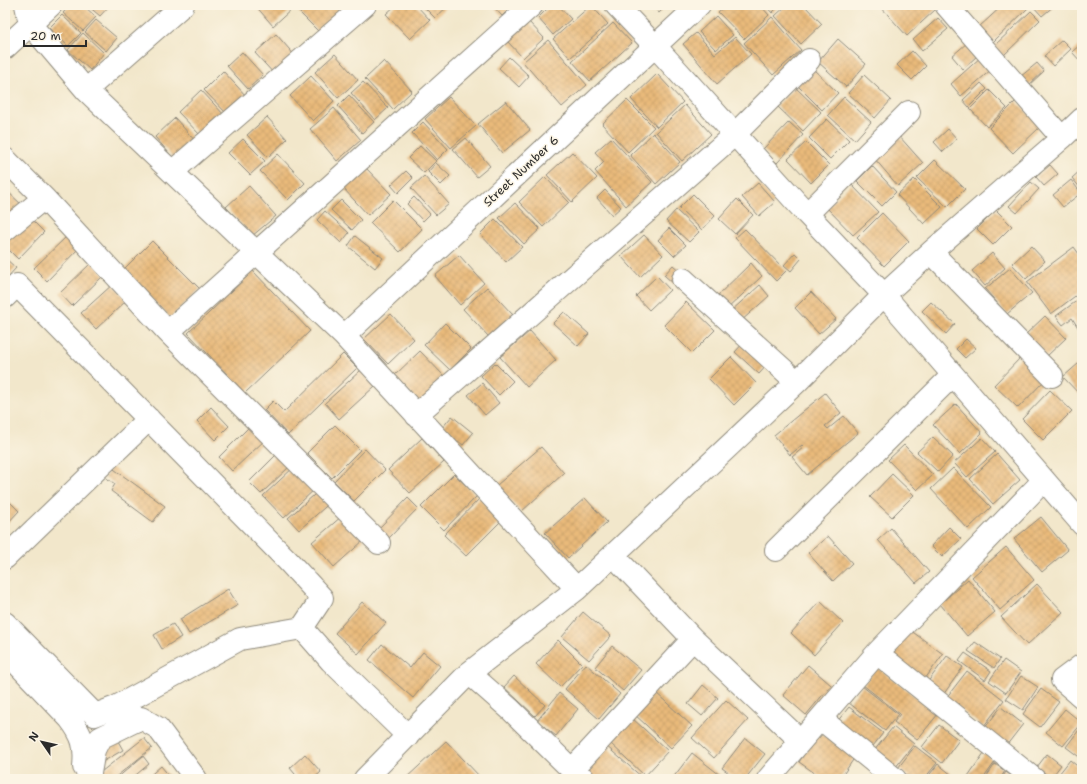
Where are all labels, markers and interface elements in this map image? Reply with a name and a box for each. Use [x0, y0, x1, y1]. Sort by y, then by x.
scale bar [24, 22, 86, 48]
text: 20 m [30, 28, 61, 44]
street label: Street Number 6 [480, 132, 562, 210]
north arrow [22, 722, 62, 762]
text: N [25, 729, 43, 744]

